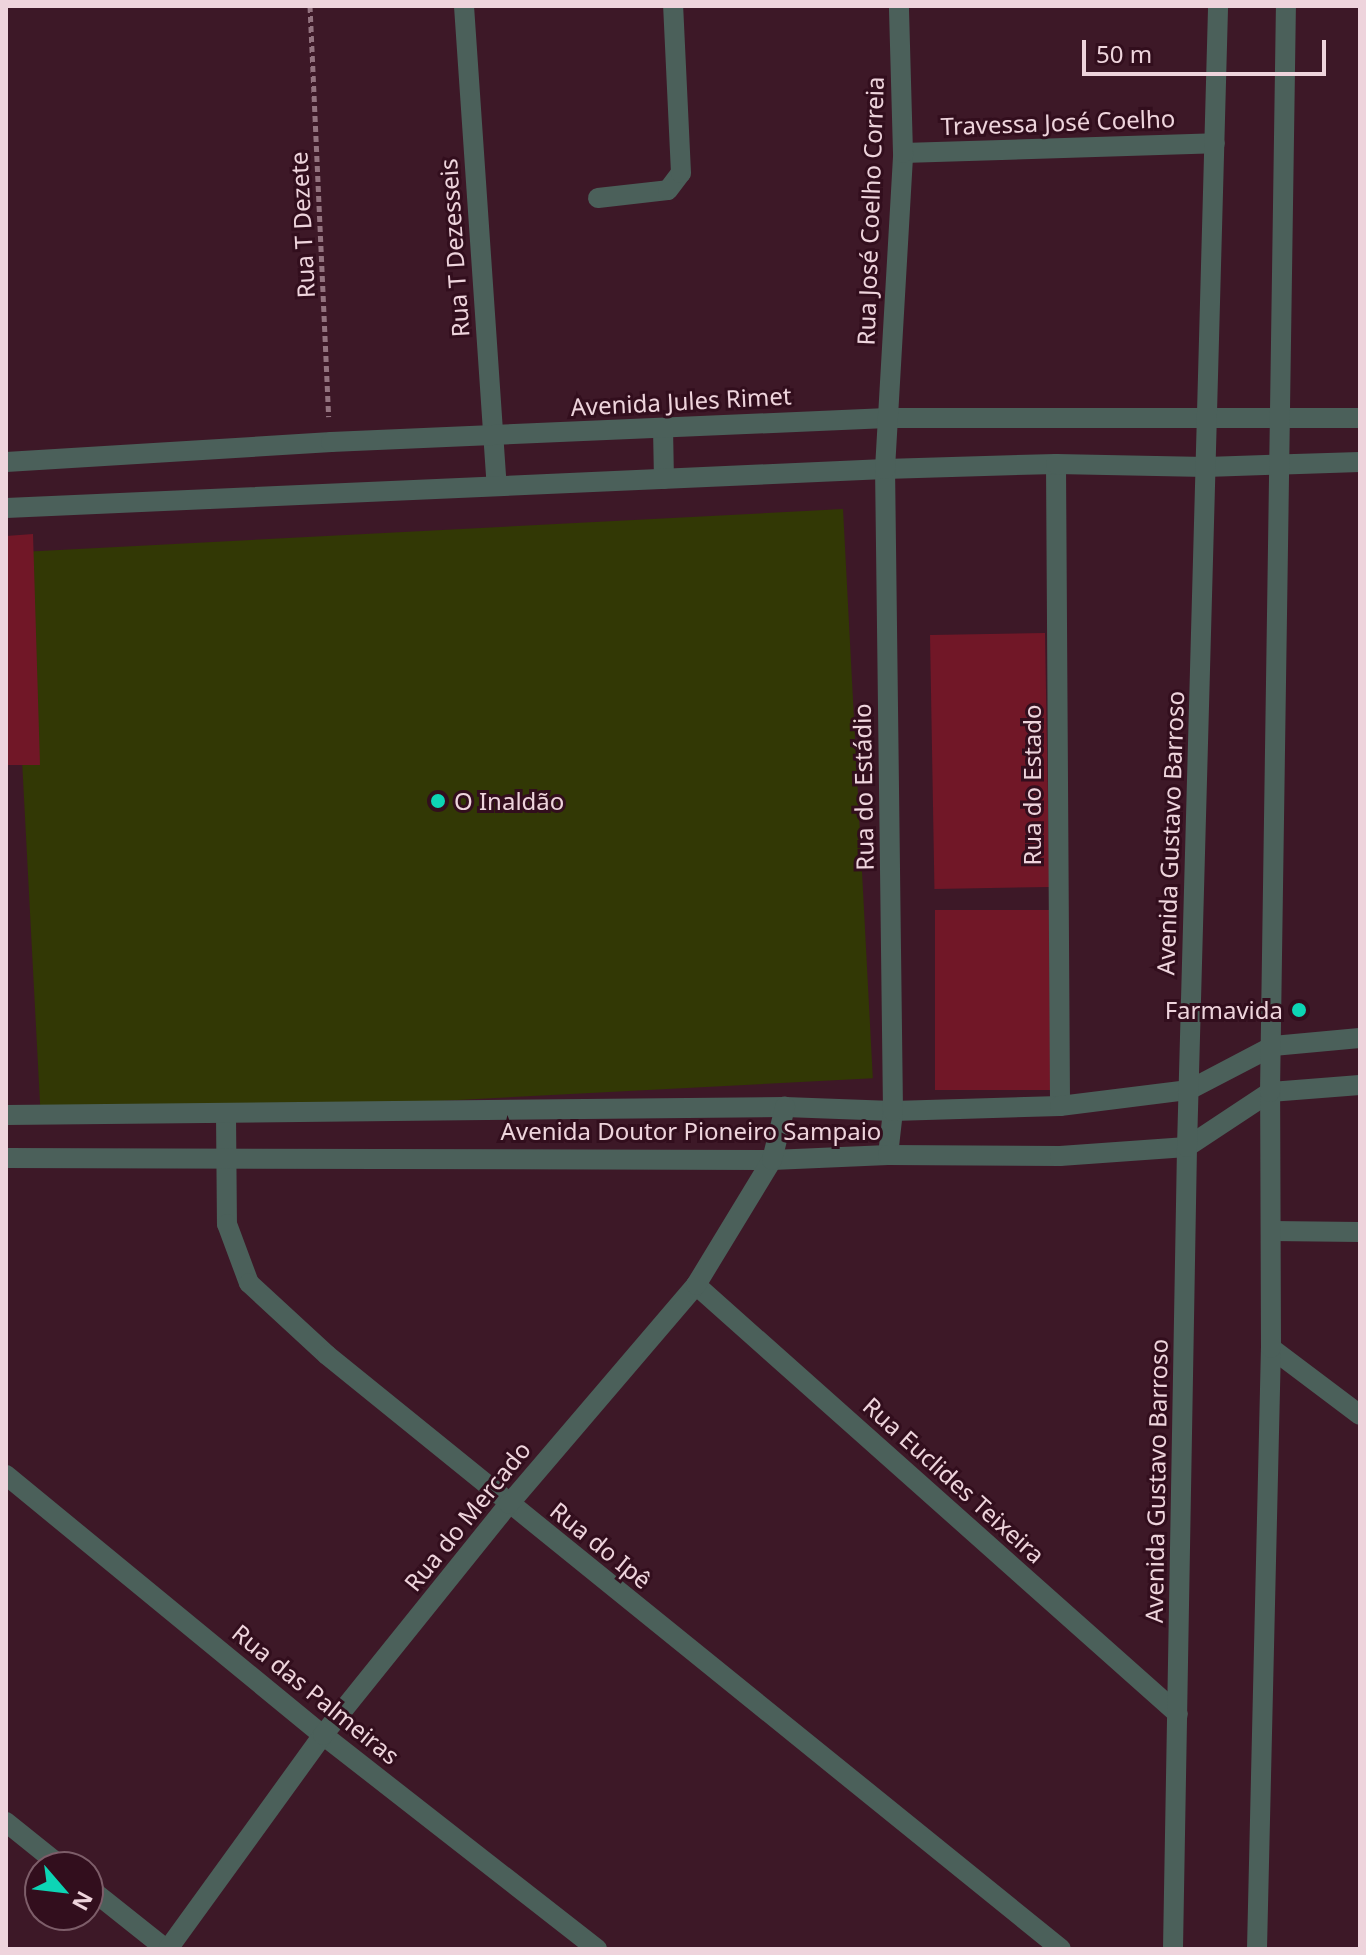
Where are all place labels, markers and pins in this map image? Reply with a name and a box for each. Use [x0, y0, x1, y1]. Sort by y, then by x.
place label: O Inaldão [454, 787, 564, 815]
marker: O Inaldão [429, 792, 447, 810]
place label: Farmavida [1165, 996, 1283, 1024]
marker: Farmavida [1290, 1001, 1308, 1019]

